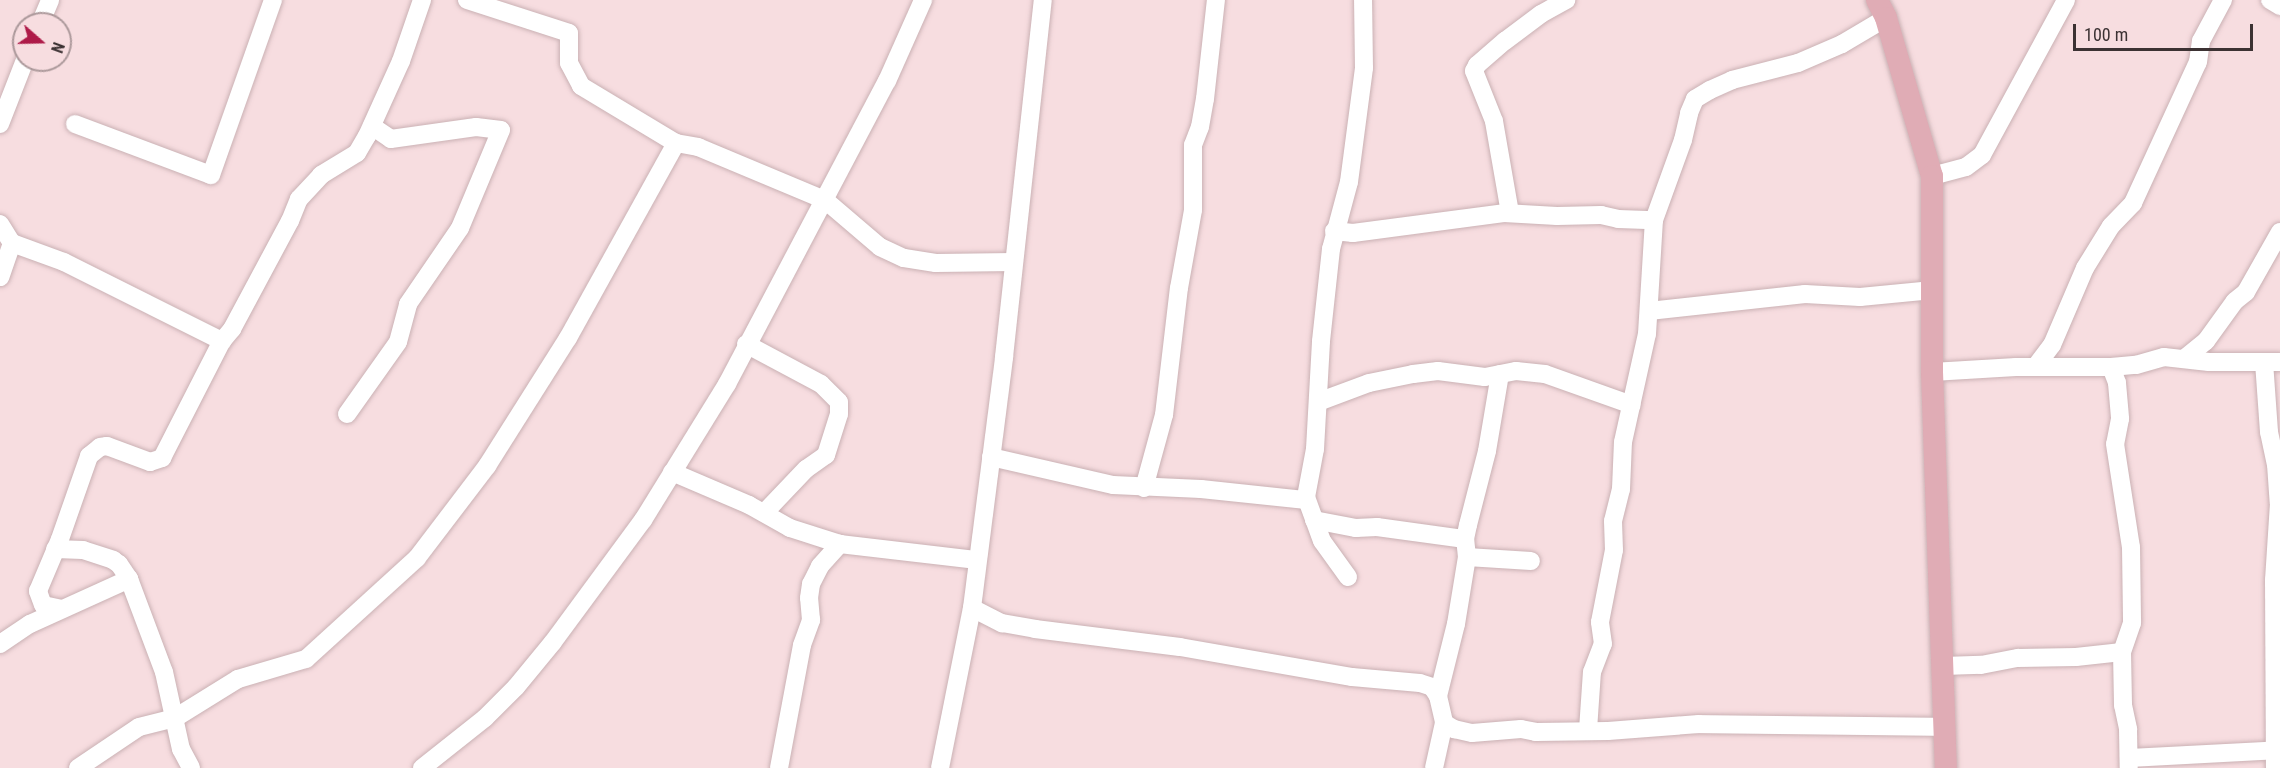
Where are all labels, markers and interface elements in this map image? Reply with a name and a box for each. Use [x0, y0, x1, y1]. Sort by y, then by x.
north arrow [12, 12, 72, 72]
scale bar [2076, 12, 2256, 50]
text: 100 m [2084, 24, 2128, 45]
text: N [47, 40, 68, 55]

